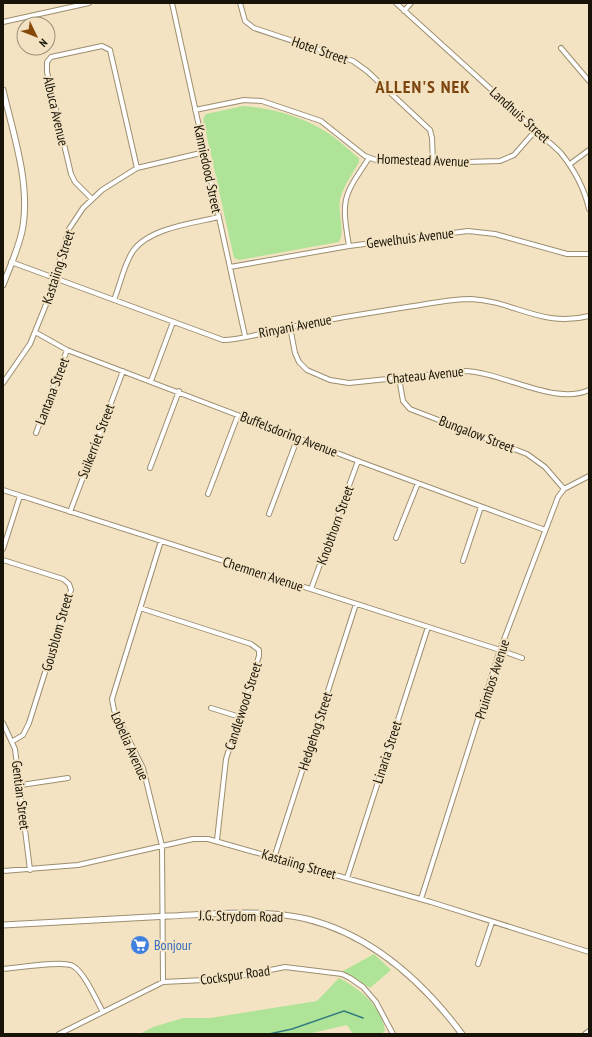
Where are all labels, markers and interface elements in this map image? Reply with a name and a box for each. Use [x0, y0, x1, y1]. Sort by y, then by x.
north arrow [16, 16, 56, 56]
street label: Hotel Street [290, 32, 351, 68]
text: N [36, 36, 50, 50]
street label: Albuca Avenue [39, 75, 73, 148]
district label: ALLEN'S NEK [374, 75, 471, 98]
street label: Landhuis Street [486, 83, 554, 147]
street label: Kanniedood Street [190, 123, 226, 215]
street label: Homestead Avenue [377, 149, 470, 171]
street label: Gewelhuis Avenue [365, 224, 455, 252]
street label: Kastaiing Street [38, 228, 78, 306]
street label: Rinyani Avenue [257, 310, 333, 342]
street label: Lantana Street [31, 355, 73, 427]
street label: Chateau Avenue [386, 362, 465, 388]
street label: Suikerriet Street [74, 401, 119, 481]
street label: Buffelsdoring Avenue [238, 407, 340, 461]
street label: Bungalow Street [437, 411, 518, 457]
street label: Knobthorn Street [312, 483, 358, 567]
street label: Chemnen Avenue [220, 553, 306, 596]
street label: Gousblom Street [37, 591, 77, 673]
street label: Pruimbos Avenue [471, 637, 513, 721]
street label: Candlewood Street [220, 660, 266, 752]
street label: Hedgehog Street [294, 689, 336, 772]
street label: Lobelia Avenue [107, 709, 153, 783]
street label: Linaria Street [368, 718, 406, 786]
street label: Gentian Street [8, 759, 34, 831]
street label: Kastaiing Street [260, 845, 338, 883]
street label: J.G. Strydom Road [198, 906, 283, 926]
supermarket icon: Bonjour [129, 934, 151, 956]
place label: Bonjour [154, 936, 192, 954]
street label: Cockspur Road [199, 961, 271, 989]

